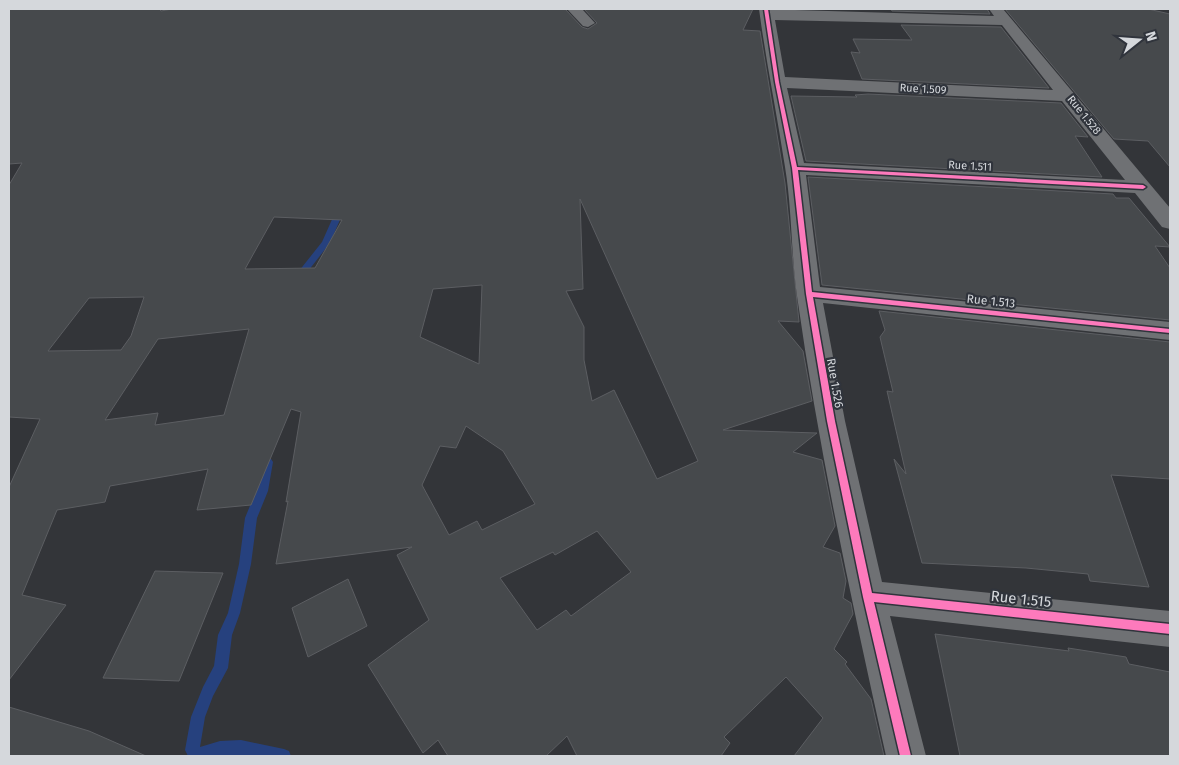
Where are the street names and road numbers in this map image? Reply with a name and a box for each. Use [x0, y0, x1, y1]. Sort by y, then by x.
street label: Rue 1.509 [899, 81, 947, 97]
street label: Rue 1.528 [1064, 93, 1104, 137]
street label: Rue 1.511 [948, 158, 992, 174]
street label: Rue 1.513 [966, 291, 1016, 311]
street label: Rue 1.526 [824, 357, 846, 409]
street label: Rue 1.515 [990, 587, 1052, 611]

